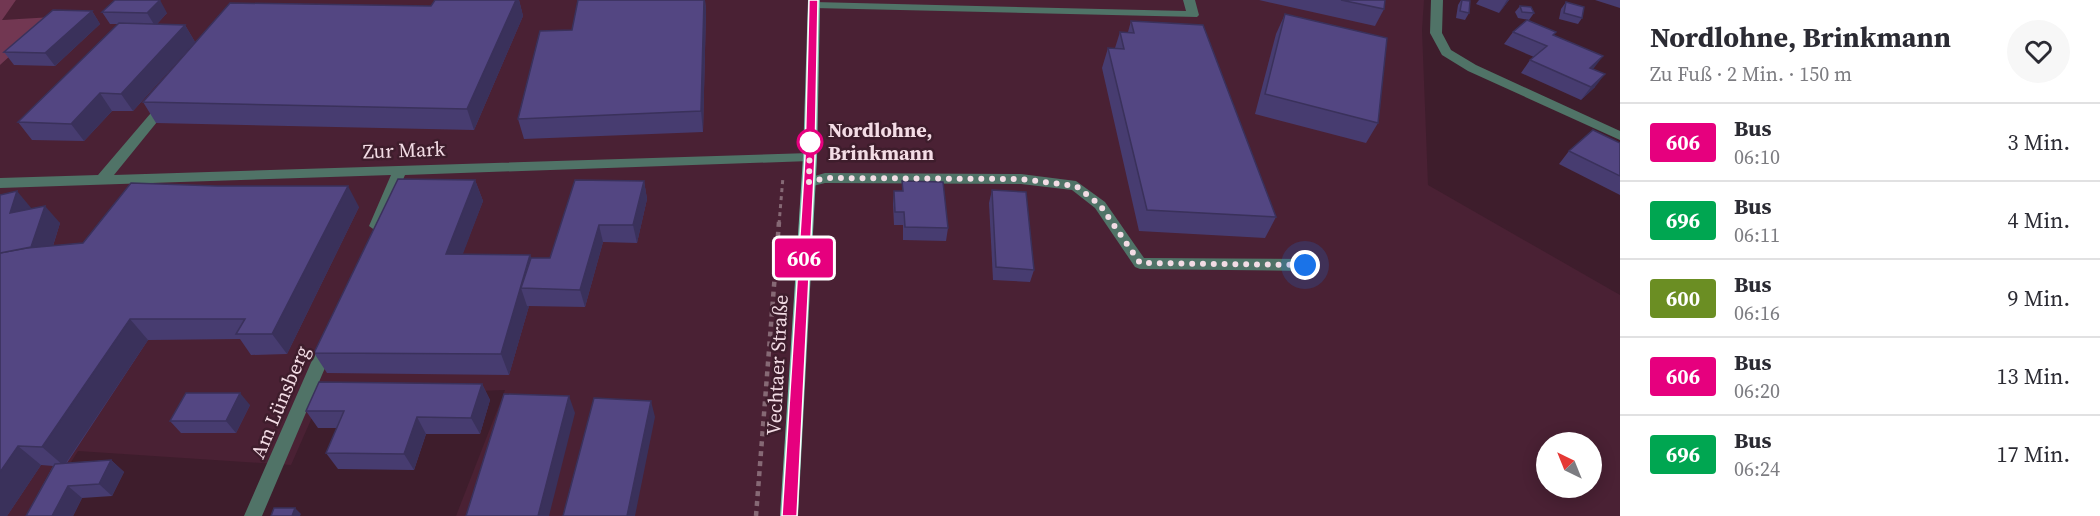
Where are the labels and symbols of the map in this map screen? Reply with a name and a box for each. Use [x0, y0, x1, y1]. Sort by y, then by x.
place label: Nordlohne, Brinkmann [828, 116, 934, 167]
marker: Nordlohne, Brinkmann [797, 129, 823, 155]
street label: Zur Mark [362, 135, 446, 165]
line badge: 606 [770, 238, 838, 278]
your location [1290, 250, 1320, 280]
street label: Vechtaer Straße [759, 294, 795, 436]
street label: Am Lünsberg [244, 341, 316, 463]
north arrow [1536, 432, 1602, 498]

